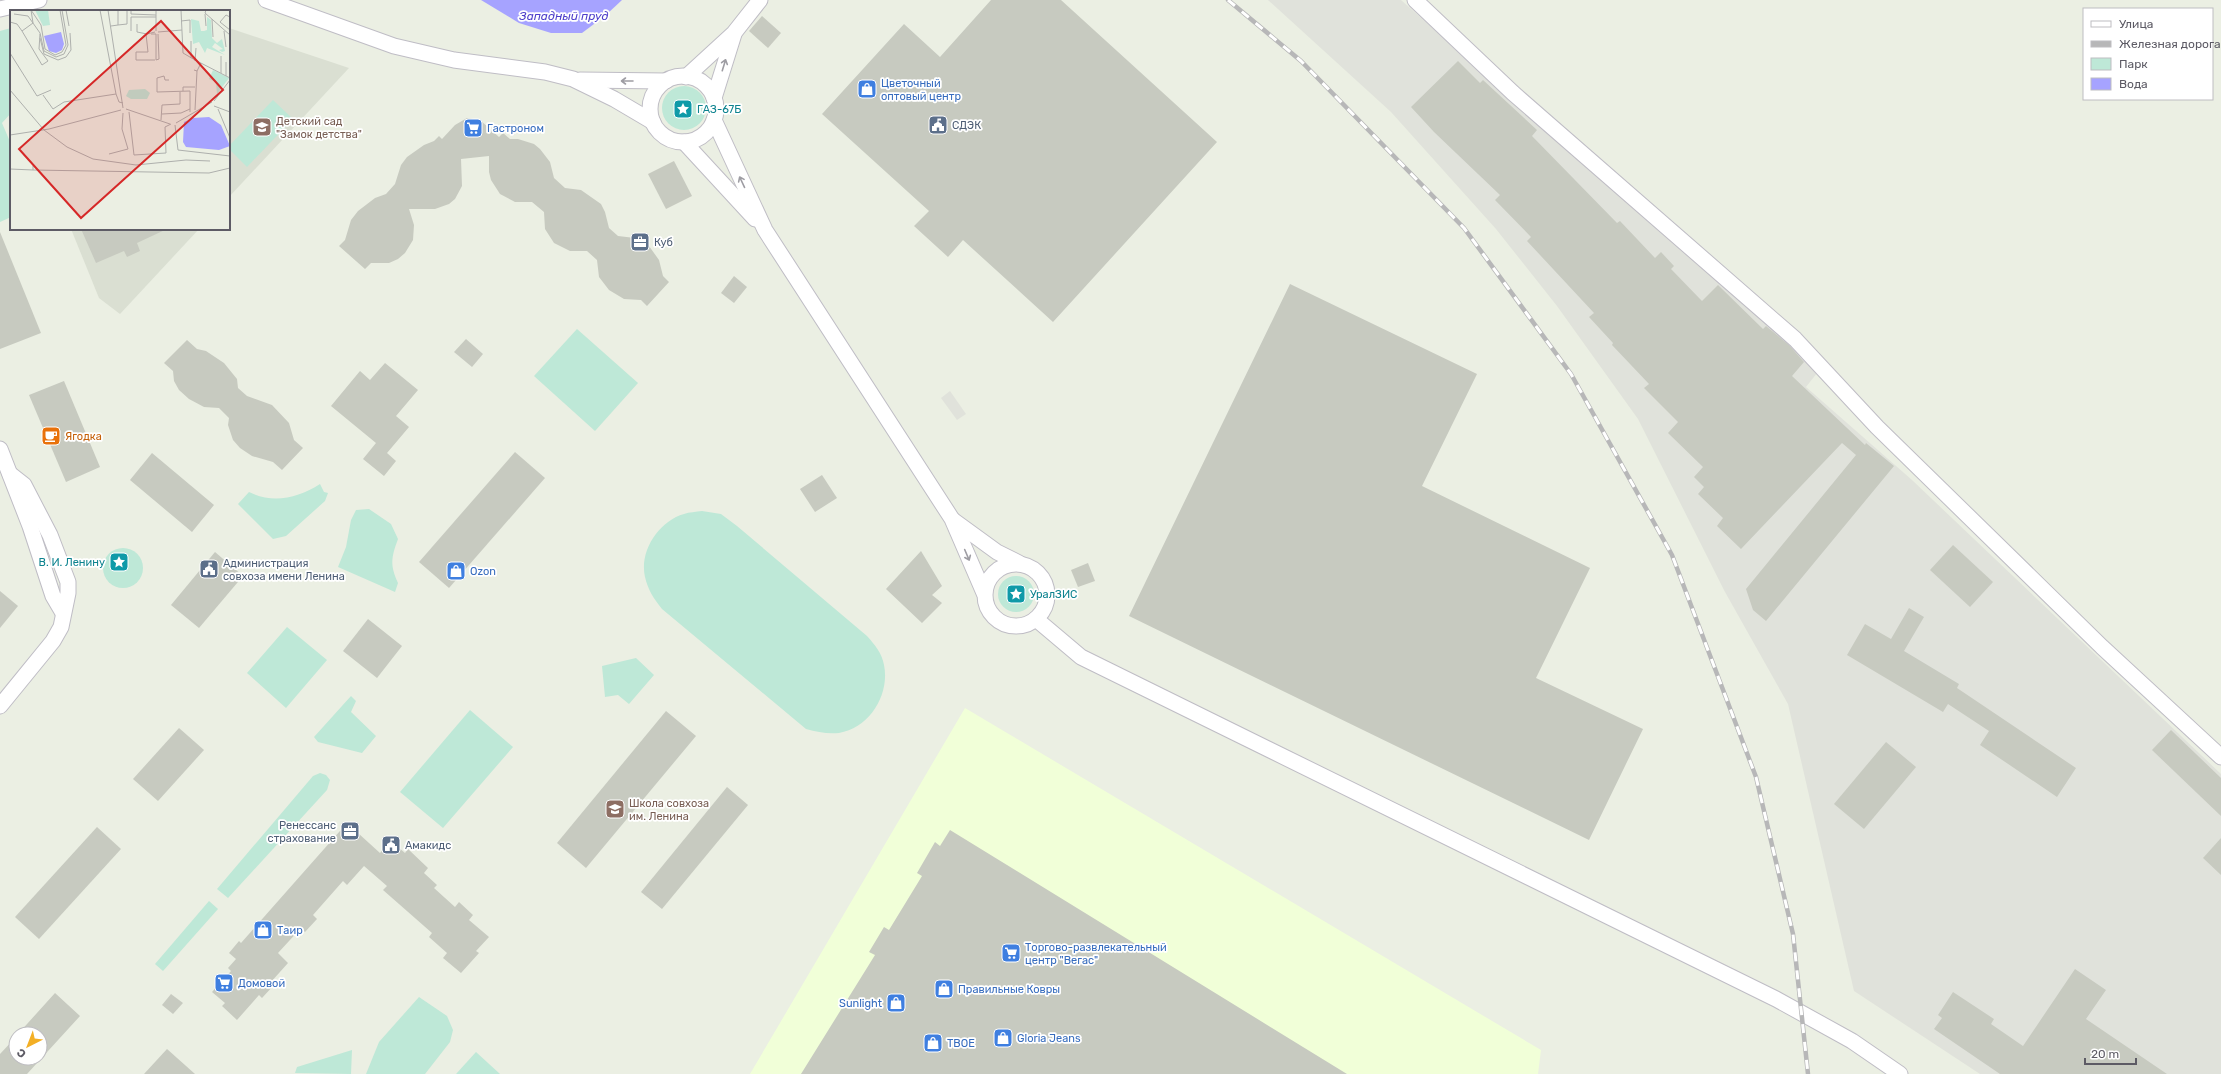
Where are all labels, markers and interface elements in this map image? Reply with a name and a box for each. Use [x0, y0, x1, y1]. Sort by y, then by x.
legend [2083, 8, 2213, 100]
water label: Западный пруд [518, 9, 609, 23]
inset map [10, 10, 230, 230]
text: Улица [2119, 17, 2153, 31]
text: Железная дорога [2119, 37, 2221, 51]
text: Парк [2119, 57, 2148, 71]
one-way arrow [721, 59, 728, 72]
one-way arrow [621, 77, 634, 85]
place label: Цветочный оптовый центр [881, 77, 961, 103]
text: Вода [2119, 77, 2148, 91]
shop icon: Цветочный оптовый центр [856, 78, 878, 100]
place icon: ГАЗ-67Б [672, 98, 694, 120]
place label: ГАЗ-67Б [697, 103, 741, 116]
public building icon: СДЭК [927, 114, 949, 136]
place label: Детский сад "Замок детства" [276, 115, 362, 141]
school or university icon: Детский сад "Замок детства" [251, 116, 273, 138]
supermarket icon: Гастроном [462, 117, 484, 139]
place label: СДЭК [952, 119, 981, 132]
place label: Гастроном [487, 122, 544, 135]
one-way arrow [738, 176, 745, 188]
office icon: Куб [629, 231, 651, 253]
place label: Куб [654, 236, 673, 249]
cafe icon: Ягодка [40, 425, 62, 447]
place label: Ягодка [65, 430, 102, 443]
one-way arrow [964, 549, 972, 561]
place icon: В. И. Ленину [108, 551, 130, 573]
place label: В. И. Ленину [39, 556, 105, 569]
place label: Администрация совхоза имени Ленина [223, 557, 345, 583]
public building icon: Администрация совхоза имени Ленина [198, 558, 220, 580]
shop icon: Ozon [445, 560, 467, 582]
place label: Ozon [470, 565, 496, 578]
place icon: УралЗИС [1005, 583, 1027, 605]
place label: УралЗИС [1030, 588, 1077, 601]
place label: Школа совхоза им. Ленина [629, 797, 709, 823]
school or university icon: Школа совхоза им. Ленина [604, 798, 626, 820]
place label: Ренессанс страхование [268, 819, 336, 845]
office icon: Ренессанс страхование [339, 820, 361, 842]
public building icon: Амакидс [380, 834, 402, 856]
place label: Амакидс [405, 839, 451, 852]
shop icon: Таир [252, 919, 274, 941]
place label: Таир [277, 924, 303, 937]
place label: Торгово-развлекательный центр "Вегас" [1025, 941, 1167, 967]
supermarket icon: Торгово-развлекательный центр "Вегас" [1000, 942, 1022, 964]
supermarket icon: Домовой [213, 972, 235, 994]
place label: Домовой [238, 977, 285, 990]
shop icon: Правильные Ковры [933, 978, 955, 1000]
place label: Правильные Ковры [958, 983, 1060, 996]
shop icon: Sunlight [885, 992, 907, 1014]
place label: Sunlight [839, 997, 883, 1010]
north arrow [8, 1026, 48, 1066]
shop icon: Gloria Jeans [992, 1027, 1014, 1049]
shop icon: ТВОЕ [922, 1032, 944, 1054]
place label: Gloria Jeans [1017, 1032, 1081, 1045]
place label: ТВОЕ [947, 1037, 975, 1050]
scale bar [2085, 1040, 2136, 1066]
text: С [14, 1045, 29, 1060]
text: 20 m [2091, 1047, 2119, 1061]

